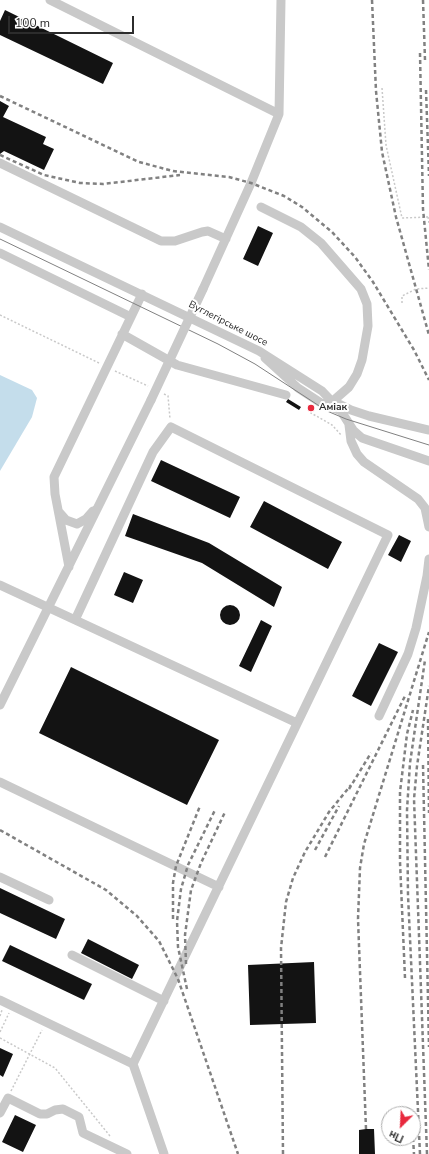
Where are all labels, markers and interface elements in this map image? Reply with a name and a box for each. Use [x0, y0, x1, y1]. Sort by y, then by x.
scale bar [10, 8, 136, 34]
text: 100 m [15, 15, 50, 31]
street label: Вуглегірське шосе [186, 299, 270, 349]
place label: Аміак [319, 402, 347, 414]
marker: Аміак [306, 403, 316, 413]
north arrow [381, 1106, 421, 1146]
text: Пн [386, 1127, 406, 1146]

